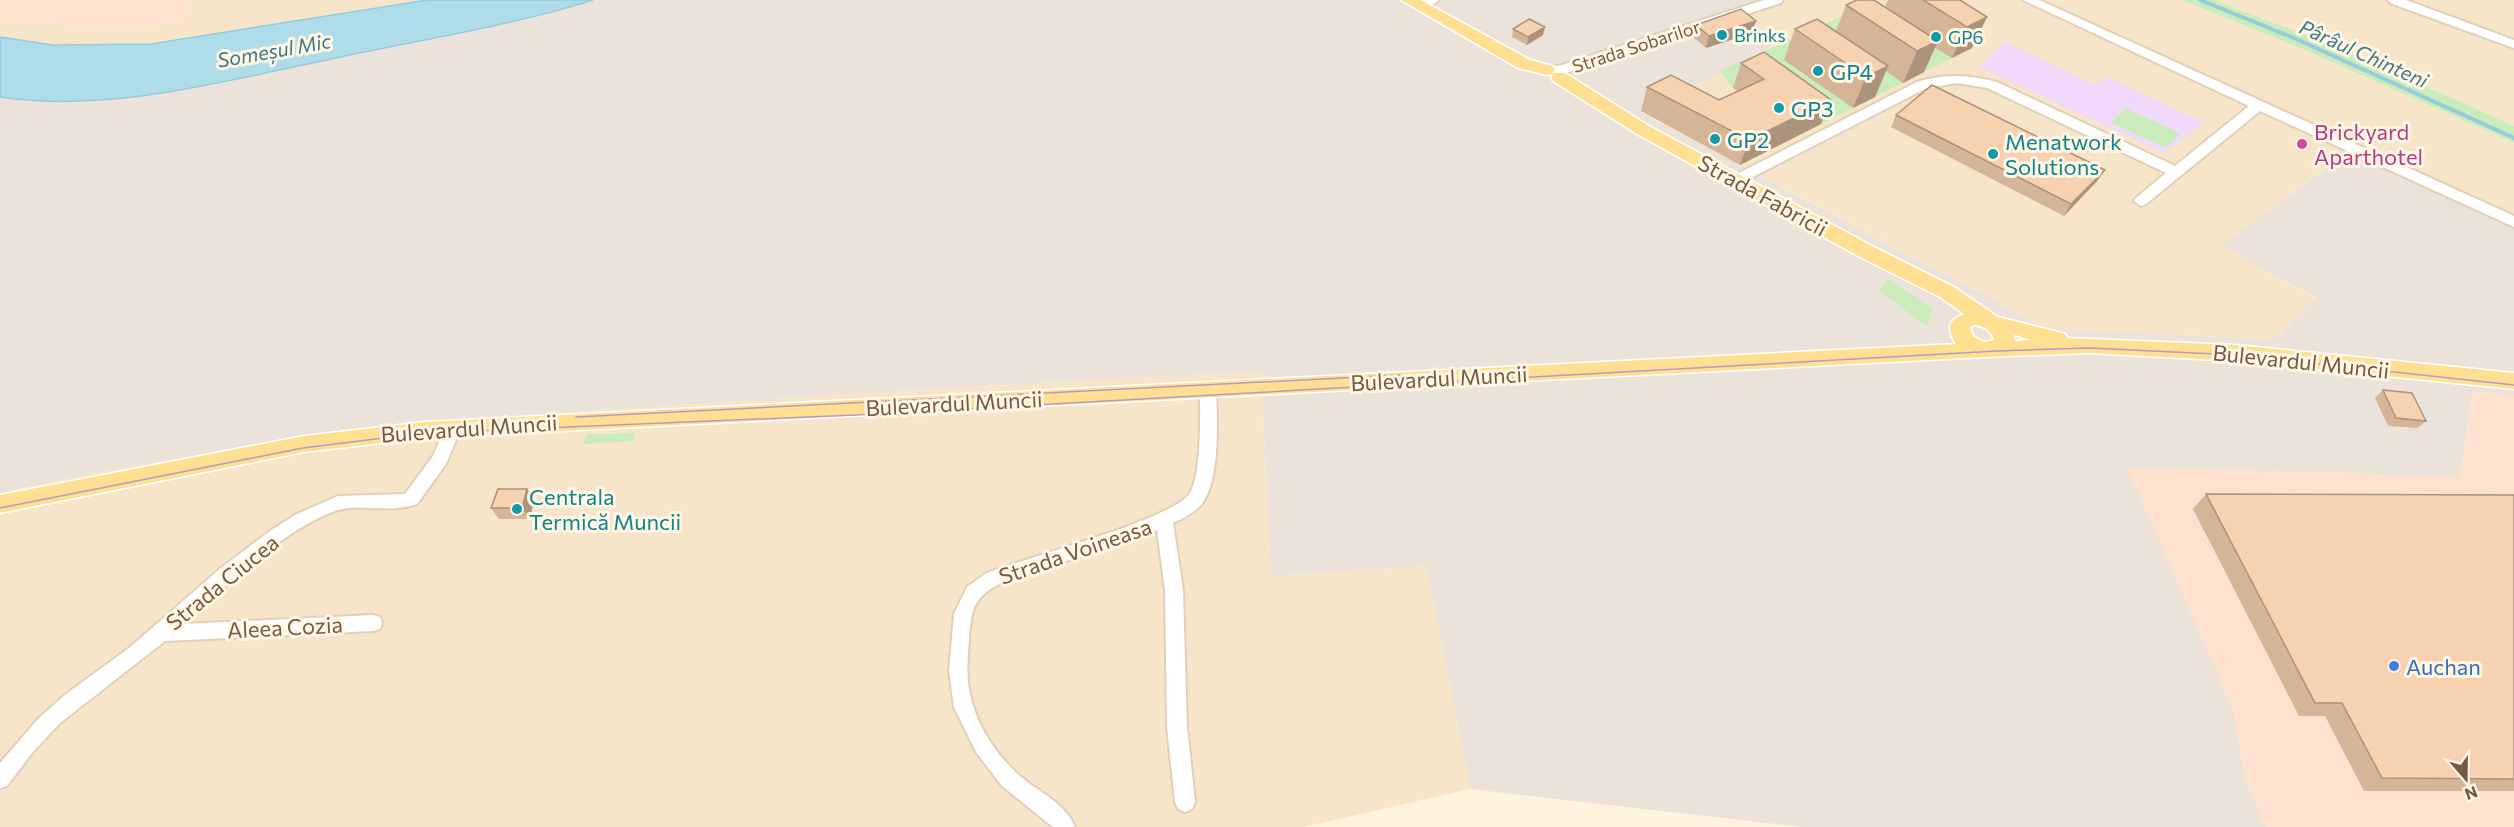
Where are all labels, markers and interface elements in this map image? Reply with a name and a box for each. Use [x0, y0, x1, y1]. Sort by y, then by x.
water label: Pârâul Chinteni [2296, 14, 2433, 92]
street label: Strada Sobarilor [1569, 15, 1703, 77]
place label: Brinks [1734, 24, 1786, 46]
place label: GP6 [1948, 26, 1983, 48]
water label: Someșul Mic [215, 28, 333, 74]
marker: Brinks [1715, 28, 1729, 42]
marker: GP6 [1929, 30, 1943, 44]
place label: GP4 [1830, 58, 1873, 85]
marker: GP4 [1811, 64, 1825, 78]
place label: GP3 [1791, 95, 1833, 122]
marker: GP3 [1772, 101, 1786, 115]
place label: Brickyard Aparthotel [2314, 118, 2423, 170]
place label: GP2 [1727, 126, 1769, 153]
place label: Menatwork Solutions [2005, 128, 2122, 180]
marker: GP2 [1708, 132, 1722, 146]
marker: Brickyard Aparthotel [2295, 137, 2309, 151]
marker: Menatwork Solutions [1986, 147, 2000, 161]
street label: Strada Fabricii [1694, 148, 1832, 242]
street label: Bulevardul Muncii [2211, 338, 2391, 384]
street label: Bulevardul Muncii [1350, 360, 1528, 396]
street label: Bulevardul Muncii [865, 385, 1043, 421]
street label: Bulevardul Muncii [380, 408, 558, 448]
place label: Centrala Termică Muncii [529, 483, 681, 535]
marker: Centrala Termică Muncii [510, 502, 524, 516]
street label: Strada Voineasa [995, 512, 1155, 590]
street label: Strada Ciucea [160, 528, 284, 636]
street label: Aleea Cozia [226, 610, 344, 644]
place label: Auchan [2406, 653, 2481, 680]
marker: Auchan [2387, 659, 2401, 673]
north arrow [2436, 749, 2496, 809]
text: N [2462, 783, 2480, 805]

